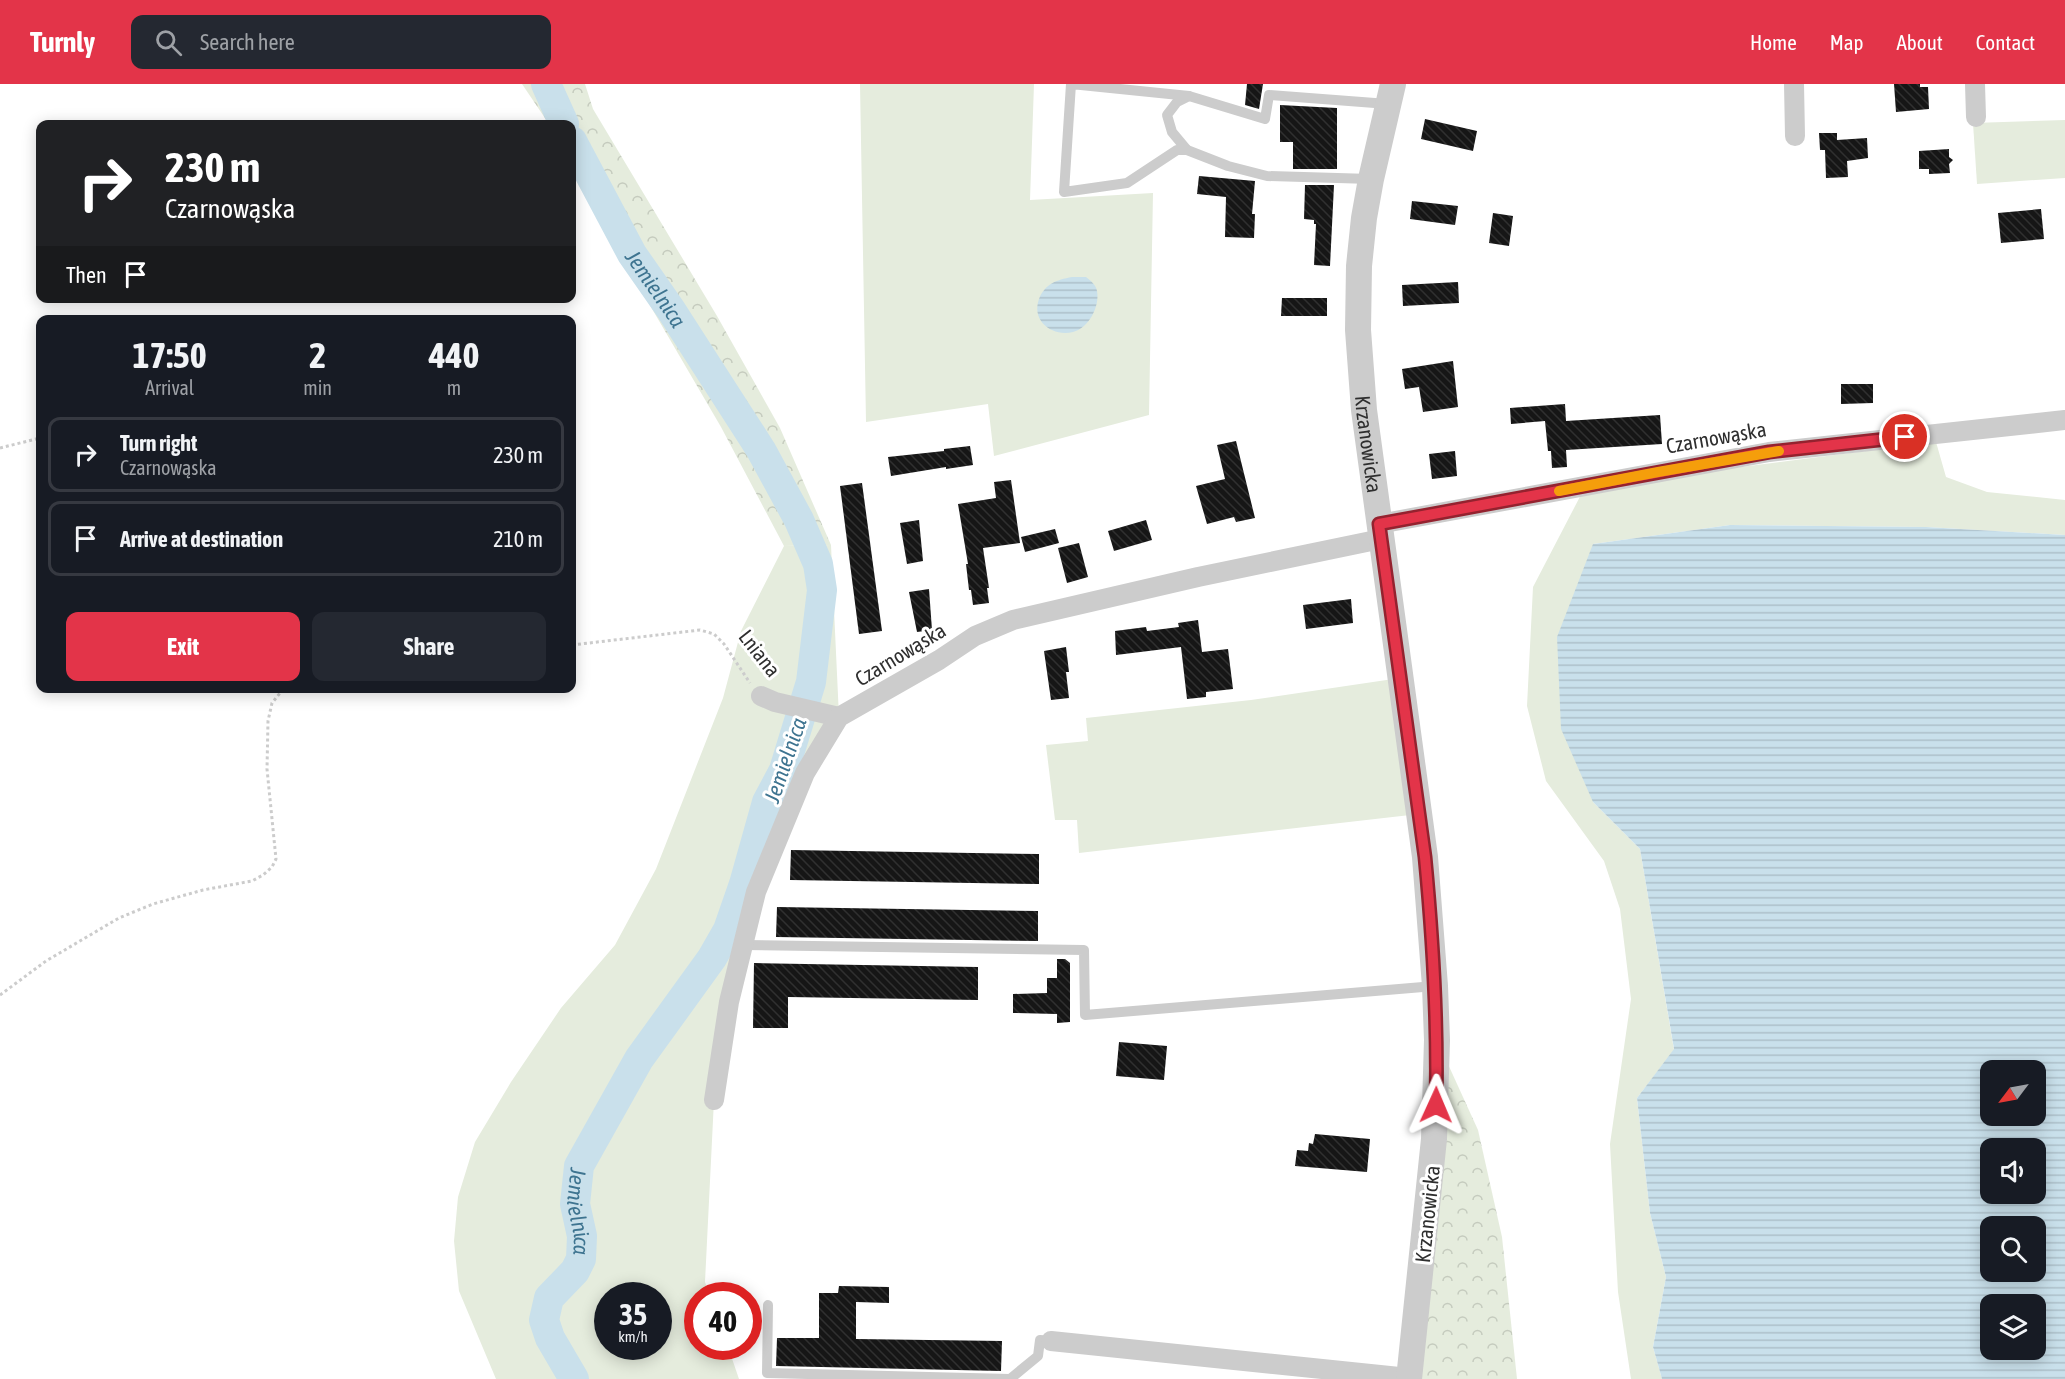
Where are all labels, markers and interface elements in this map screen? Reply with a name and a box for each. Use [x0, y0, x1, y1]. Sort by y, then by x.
search box [131, 15, 551, 69]
text: Turnly [30, 26, 95, 58]
icon: search [152, 26, 185, 59]
text: Search here [200, 29, 295, 55]
text: Home [1750, 30, 1797, 54]
text: Map [1830, 30, 1864, 54]
text: About [1897, 30, 1943, 54]
text: Contact [1976, 30, 2035, 54]
text: 230 m [165, 143, 260, 191]
icon: right [66, 144, 144, 222]
text: Czarnowąska [165, 193, 295, 224]
water label: Jemielnica [620, 244, 692, 332]
icon: arrive [119, 258, 152, 291]
text: Then [66, 262, 107, 288]
text: 17:50 [133, 334, 207, 376]
text: 2 [309, 334, 326, 376]
text: 440 [429, 334, 479, 376]
text: Arrival [145, 376, 194, 399]
text: min [303, 376, 332, 399]
text: m [447, 376, 461, 399]
street label: Krzanowicka [1351, 395, 1387, 494]
pin [1879, 411, 1930, 462]
street label: Czarnowąska [1664, 416, 1768, 458]
icon: arrive [1888, 420, 1921, 453]
text: Turn right [120, 430, 197, 456]
icon: right [69, 438, 102, 471]
text: 230 m [493, 442, 543, 468]
text: Czarnowąska [120, 456, 217, 479]
icon: arrive [69, 522, 102, 555]
text: Arrive at destination [120, 526, 283, 552]
text: 210 m [493, 526, 543, 552]
button: Exit [66, 612, 300, 681]
button: Share [312, 612, 546, 681]
street label: Czarnowąska [850, 618, 950, 690]
street label: Lniana [734, 625, 786, 681]
water label: Jemielnica [758, 714, 812, 807]
north arrow [1980, 1060, 2046, 1126]
map controls [1980, 1060, 2046, 1360]
position arrow [1404, 1073, 1468, 1137]
button: sound [1980, 1138, 2046, 1204]
street label: Krzanowicka [1410, 1164, 1444, 1264]
water label: Jemielnica [562, 1166, 595, 1256]
button: search [1980, 1216, 2046, 1282]
speed limit sign: 40 [684, 1282, 762, 1360]
button: layers [1980, 1294, 2046, 1360]
text: 35 [619, 1297, 647, 1331]
text: km/h [618, 1328, 648, 1345]

